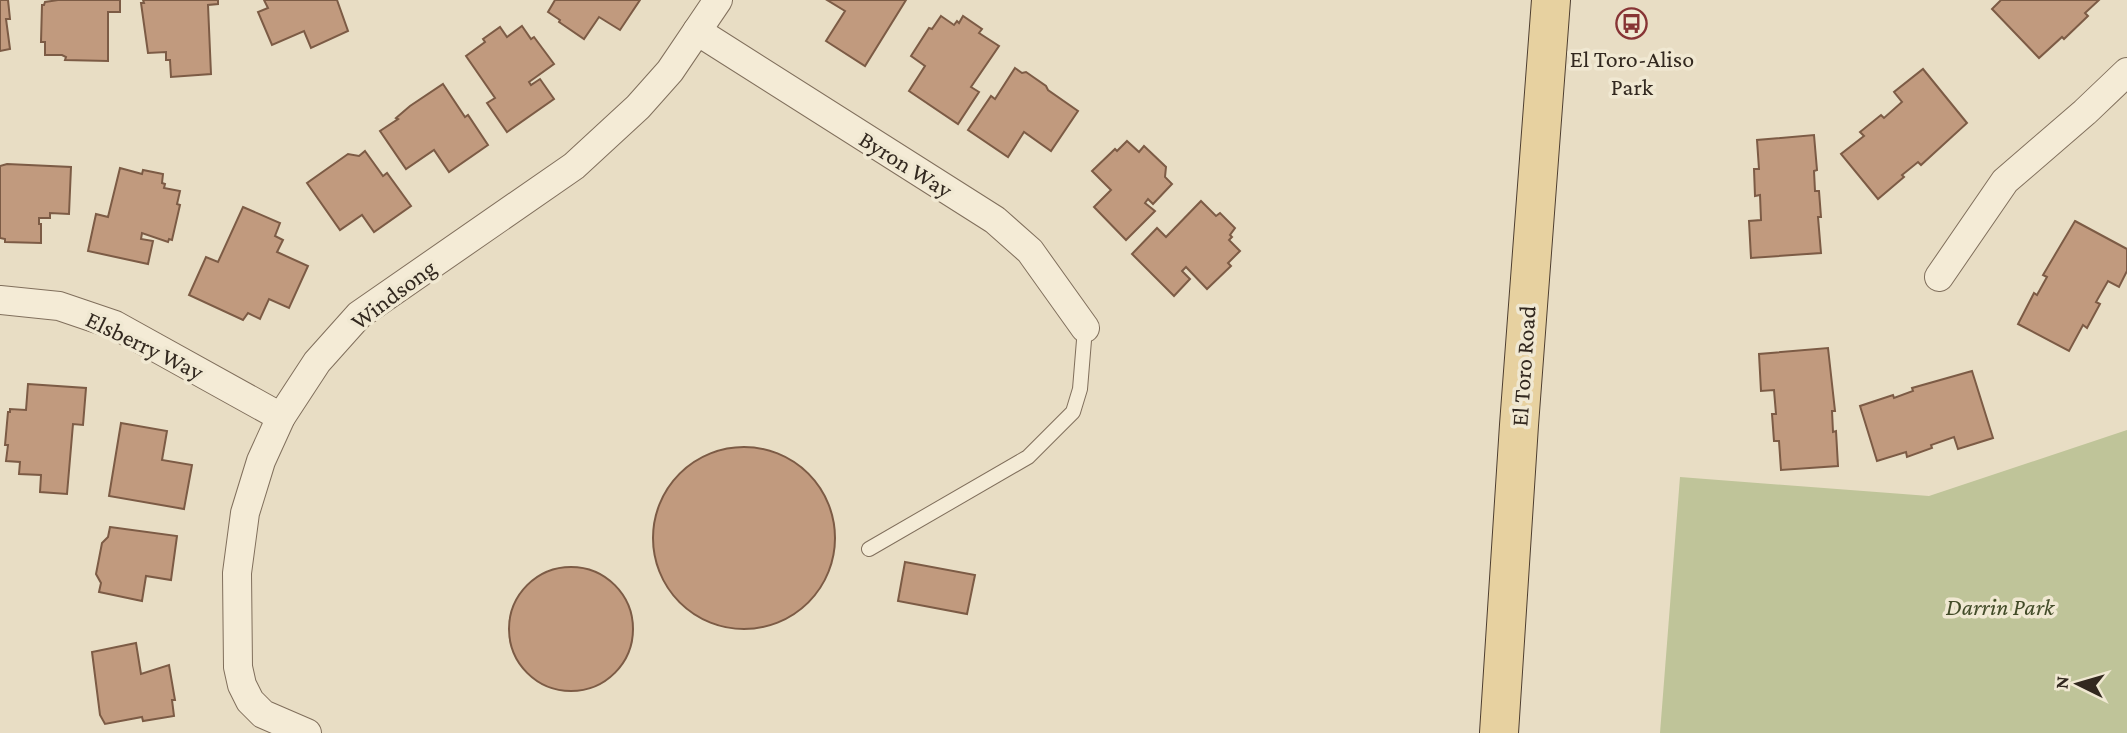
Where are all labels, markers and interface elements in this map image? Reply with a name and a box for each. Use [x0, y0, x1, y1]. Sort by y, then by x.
bus stop icon: El Toro-Aliso Park [1615, 7, 1649, 41]
place label: El Toro-Aliso Park [1570, 45, 1694, 100]
street label: Byron Way [855, 125, 958, 204]
street label: Windsong [345, 253, 441, 335]
street label: El Toro Road [1505, 304, 1541, 427]
street label: Elsberry Way [82, 305, 209, 385]
park label: Darrin Park [1946, 593, 2056, 620]
north arrow [2043, 649, 2113, 719]
text: N [2051, 675, 2073, 690]

